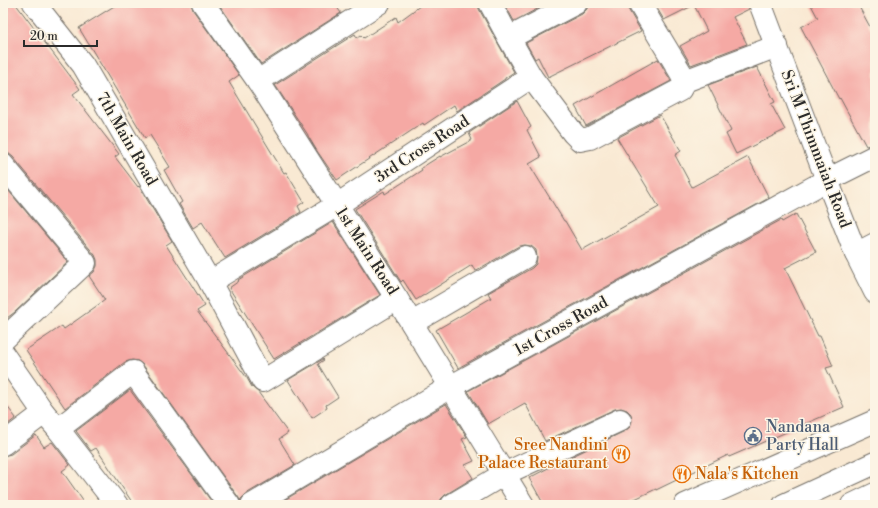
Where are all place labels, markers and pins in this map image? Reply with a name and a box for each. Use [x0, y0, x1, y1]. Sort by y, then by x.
place label: Nandana Party Hall [766, 417, 839, 455]
public building icon: Nandana Party Hall [743, 426, 763, 446]
place label: Sree Nandini Palace Restaurant [478, 435, 608, 473]
restaurant icon: Sree Nandini Palace Restaurant [611, 444, 631, 464]
restaurant icon: Nala's Kitchen [672, 464, 692, 484]
place label: Nala's Kitchen [695, 464, 799, 484]

